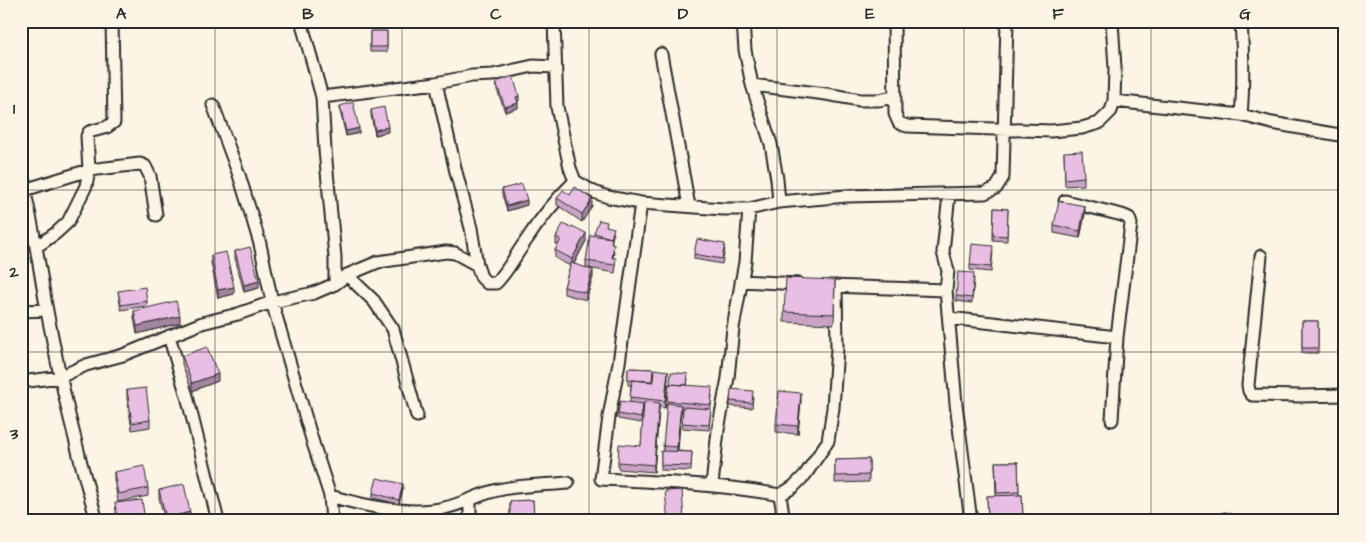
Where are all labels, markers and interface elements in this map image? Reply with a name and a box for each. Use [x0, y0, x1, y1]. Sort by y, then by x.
text: A [116, 3, 127, 25]
text: B [302, 3, 314, 25]
text: C [490, 3, 502, 25]
text: D [678, 3, 689, 25]
text: E [865, 3, 875, 25]
text: F [1052, 3, 1064, 25]
text: G [1239, 3, 1251, 25]
text: 1 [13, 98, 16, 120]
text: 2 [8, 261, 19, 283]
text: 3 [9, 423, 19, 445]

